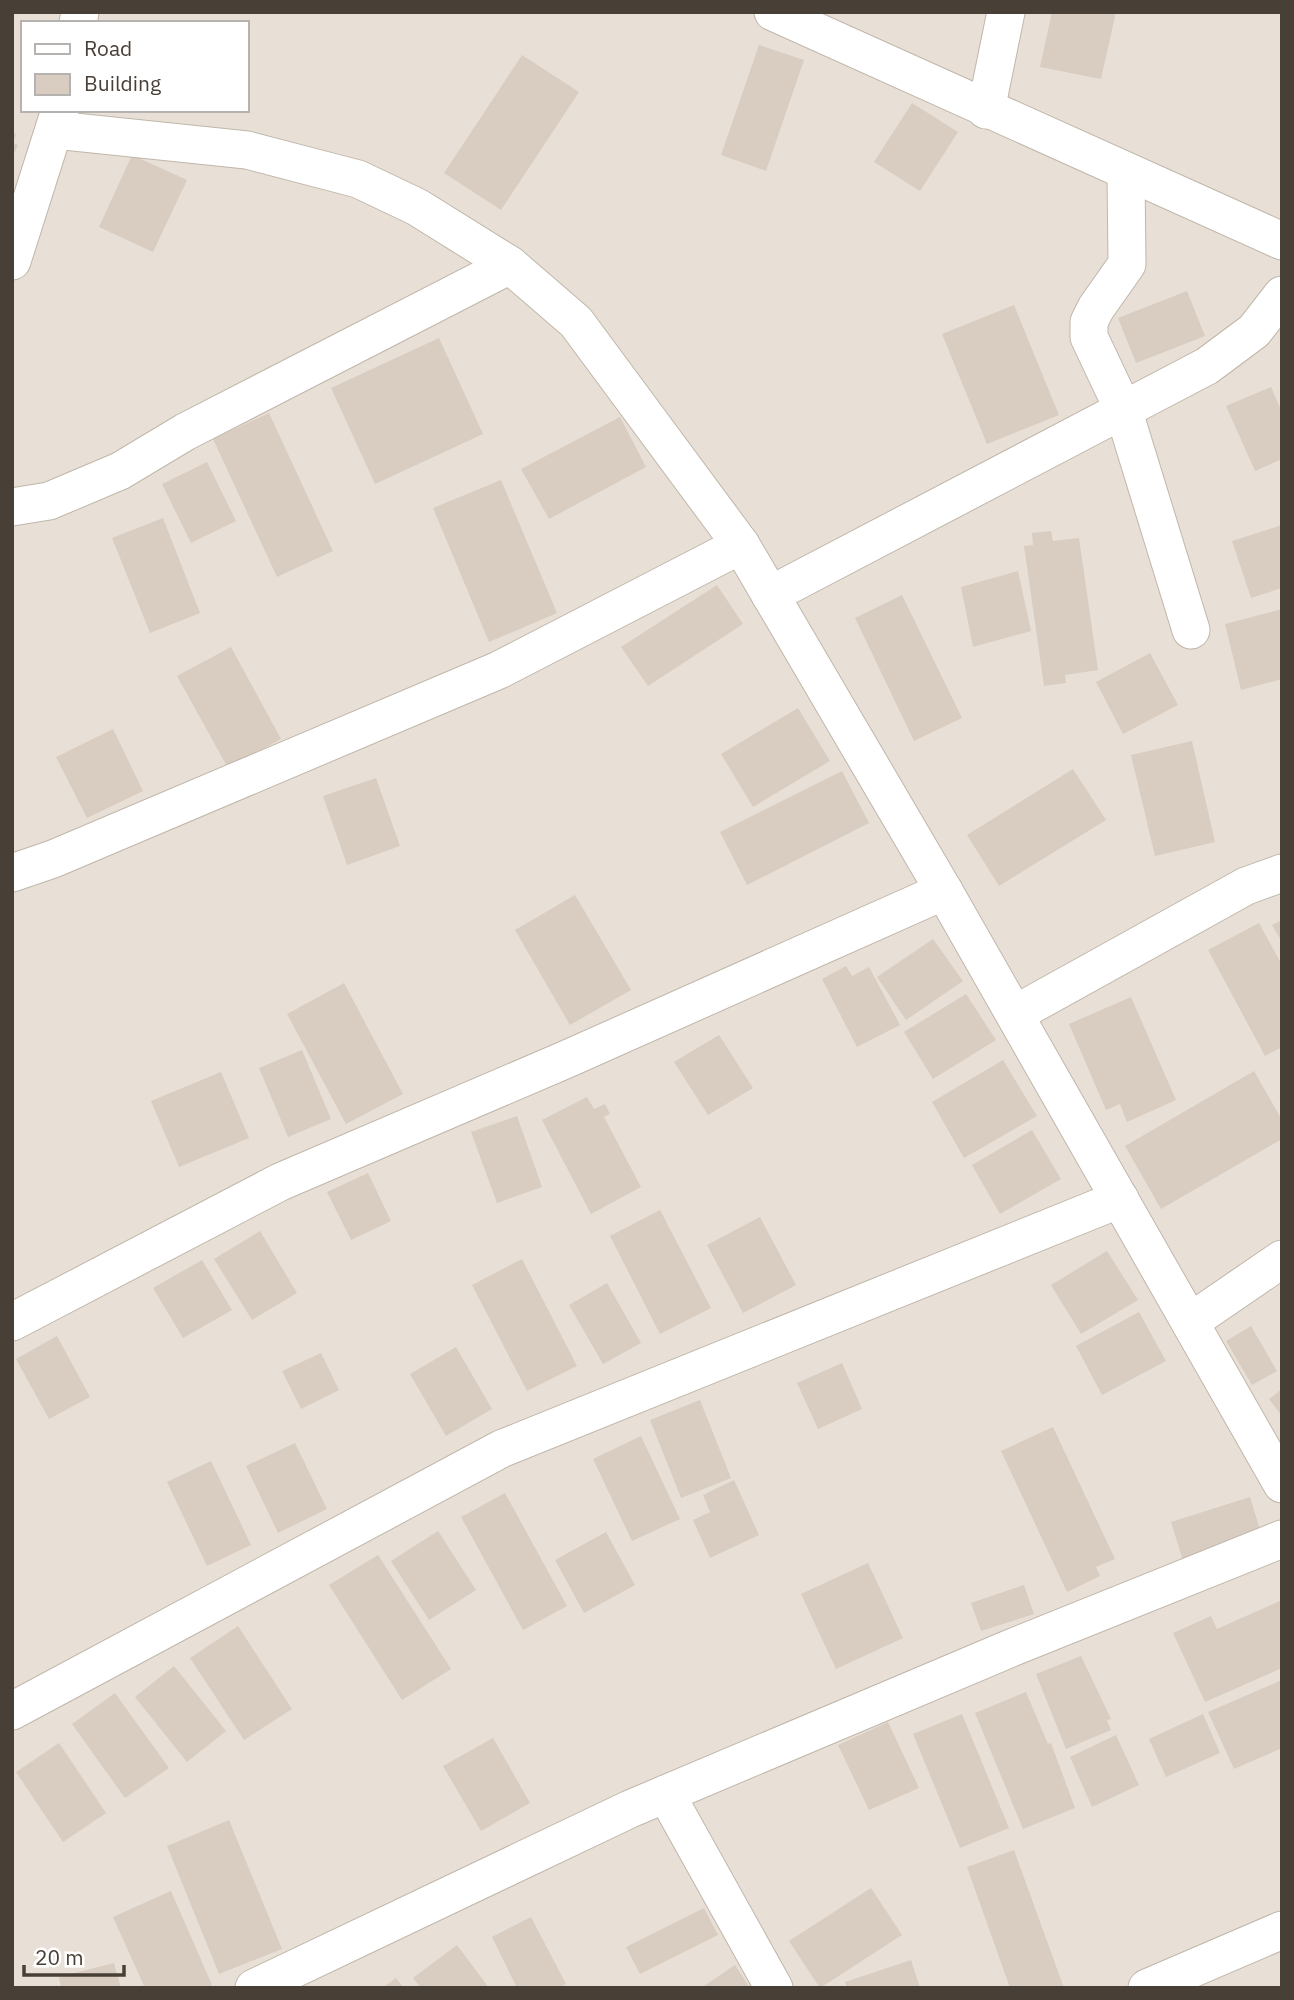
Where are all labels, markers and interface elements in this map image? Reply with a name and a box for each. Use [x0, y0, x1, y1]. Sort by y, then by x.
legend [21, 21, 248, 112]
text: Road [84, 34, 132, 62]
text: Building [84, 69, 161, 97]
scale bar [24, 1934, 124, 1978]
text: 20 m [35, 1943, 84, 1971]

